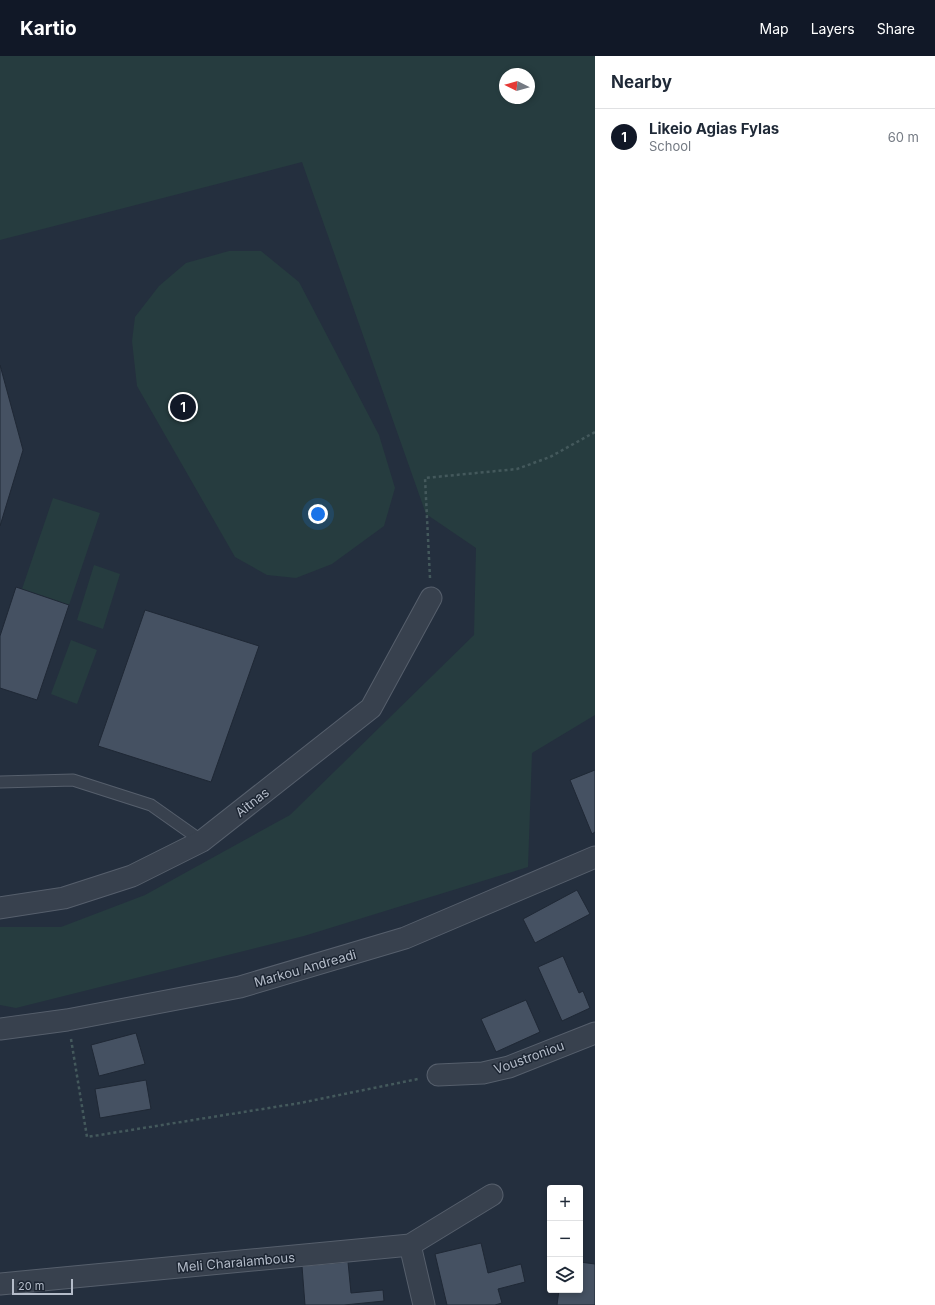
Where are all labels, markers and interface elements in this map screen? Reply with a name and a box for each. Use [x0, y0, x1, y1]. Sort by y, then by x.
text: Kartio [20, 17, 77, 40]
text: Map [760, 20, 789, 37]
text: Layers [811, 20, 855, 37]
text: Share [877, 20, 915, 37]
north arrow [499, 68, 535, 104]
text: Nearby [611, 72, 672, 92]
text: Likeio Agias Fylas [649, 119, 779, 138]
text: 1 [621, 129, 627, 145]
text: 60 m [888, 129, 919, 145]
text: School [649, 138, 691, 154]
pin: 1 [170, 392, 196, 422]
your location [308, 504, 328, 524]
street label: Aitnas [232, 784, 272, 820]
street label: Markou Andreadi [252, 946, 358, 990]
street label: Voustroniou [492, 1037, 566, 1077]
map controls [547, 1185, 583, 1293]
button: + [547, 1185, 583, 1221]
button: − [547, 1221, 583, 1257]
street label: Meli Charalambous [176, 1249, 296, 1275]
button: layers [547, 1257, 583, 1293]
scale bar [12, 1277, 73, 1296]
text: 20 m [18, 1279, 44, 1293]

